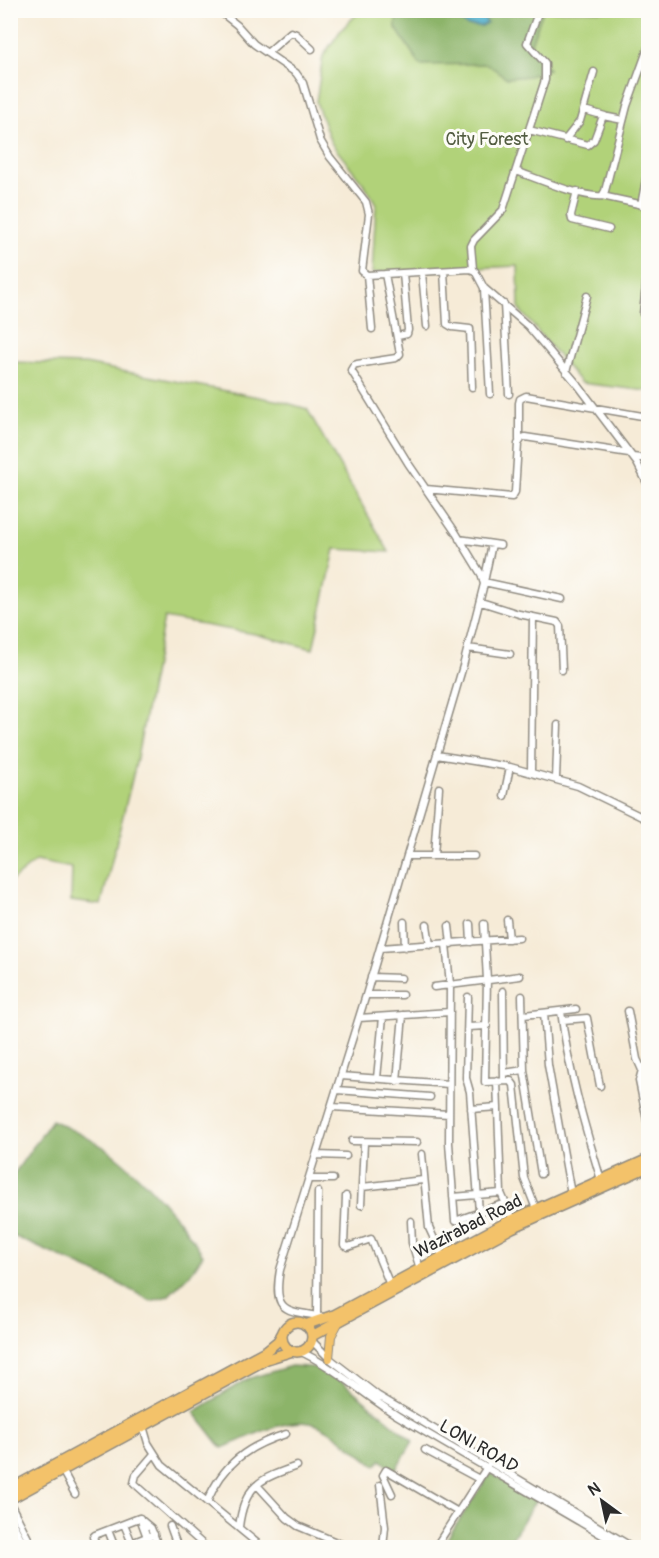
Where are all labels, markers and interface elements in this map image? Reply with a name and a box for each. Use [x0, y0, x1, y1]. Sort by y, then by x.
park label: City Forest [446, 128, 529, 151]
street label: Wazirabad Road [410, 1189, 526, 1264]
street label: LONI ROAD [435, 1415, 522, 1478]
north arrow [572, 1471, 632, 1531]
text: N [584, 1478, 605, 1501]

